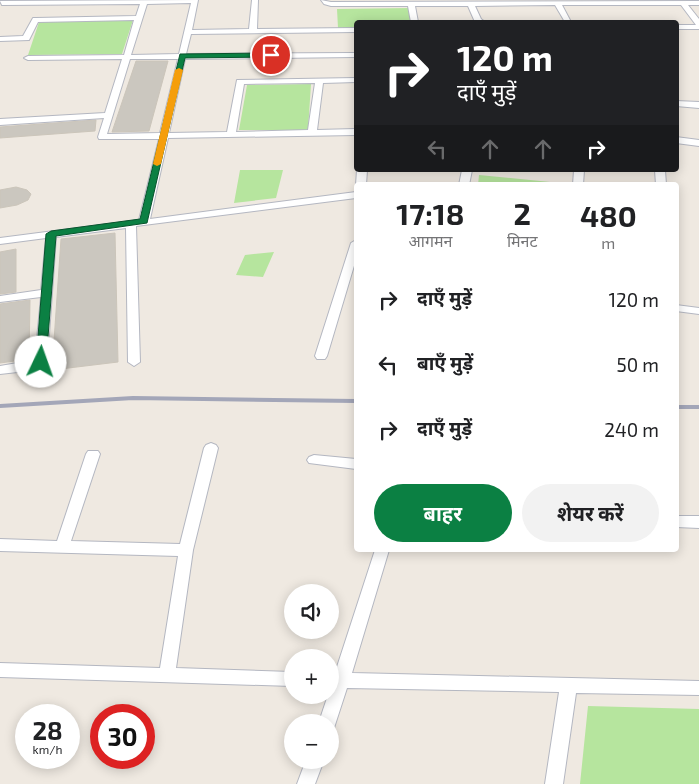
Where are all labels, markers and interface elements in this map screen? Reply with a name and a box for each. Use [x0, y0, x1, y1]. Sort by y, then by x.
pin [250, 34, 292, 76]
text: 120 m [457, 36, 553, 78]
icon: right [374, 40, 439, 105]
icon: arrive [257, 41, 285, 69]
text: दाएँ मुड़ें [457, 78, 516, 104]
icon: left [423, 135, 451, 163]
icon: ahead [476, 135, 504, 163]
icon: ahead [529, 135, 557, 163]
icon: right [582, 135, 610, 163]
text: 17:18 [396, 195, 465, 231]
text: 2 [514, 195, 531, 231]
text: 480 [580, 197, 637, 233]
text: आगमन [409, 231, 452, 250]
text: मिनट [507, 231, 538, 250]
text: m [601, 233, 615, 252]
icon: right [374, 286, 402, 314]
text: दाएँ मुड़ें [417, 286, 472, 309]
text: 120 m [608, 288, 659, 311]
position arrow [14, 335, 66, 387]
icon: left [374, 351, 402, 379]
text: बाएँ मुड़ें [417, 351, 473, 374]
text: 50 m [616, 353, 659, 376]
icon: right [374, 416, 402, 444]
text: दाएँ मुड़ें [417, 416, 472, 439]
text: 240 m [604, 418, 659, 441]
button: बाहर [374, 484, 512, 542]
button: शेयर करें [522, 484, 659, 542]
map controls [284, 584, 339, 769]
button: sound [284, 584, 339, 639]
button: + [284, 649, 339, 704]
speed limit sign: 30 [90, 704, 155, 769]
button: − [284, 714, 339, 769]
text: 28 [32, 715, 63, 745]
text: km/h [33, 742, 62, 756]

